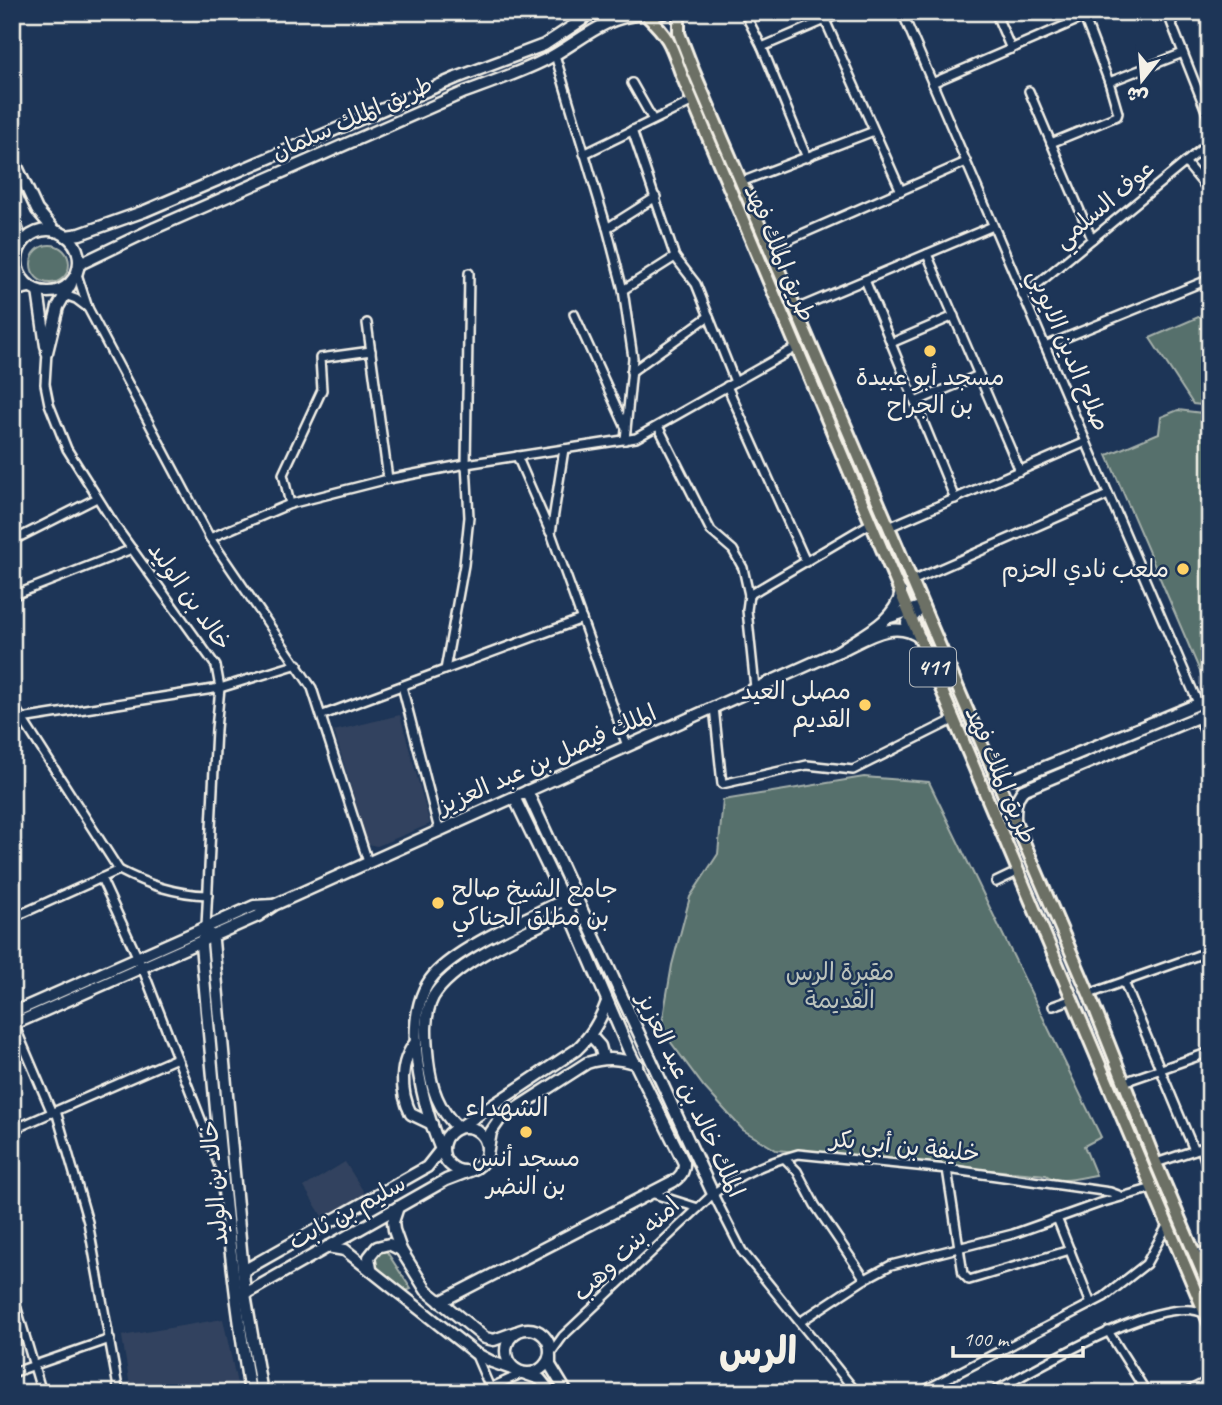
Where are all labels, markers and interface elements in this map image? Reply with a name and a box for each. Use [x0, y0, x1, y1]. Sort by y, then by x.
north arrow [1106, 46, 1176, 116]
street label: طريق الملك سلمان [267, 69, 437, 167]
text: ش [1124, 81, 1151, 110]
street label: عوف السلمي [1047, 153, 1164, 259]
street label: طريق الملك فهد [738, 180, 822, 326]
street label: صلاح الدين الايوبي [1016, 264, 1117, 438]
marker: مسجد أبو عبيدة بن الجراح [922, 343, 938, 359]
place label: مسجد أبو عبيدة بن الجراح [856, 362, 1004, 421]
street label: خالد بن الوليد [141, 536, 238, 657]
place label: ملعب نادي الحزم [1002, 554, 1169, 587]
marker: ملعب نادي الحزم [1175, 561, 1191, 577]
road number: 411 [910, 648, 956, 687]
place label: مصلى العيد القديم [741, 676, 851, 737]
street label: الملك فيصل بن عبد العزيز [431, 697, 661, 822]
marker: مصلى العيد القديم [857, 697, 873, 713]
street label: طريق الملك فهد [959, 702, 1043, 848]
place label: جامع الشيخ صالح بن مطلق الحناكي [452, 874, 618, 938]
marker: جامع الشيخ صالح بن مطلق الحناكي [430, 895, 446, 911]
park label: مقبرة الرس القديمة [786, 957, 894, 1015]
street label: الملك خالد بن عبد العزيز [630, 986, 752, 1202]
district label: الشهداء [465, 1091, 549, 1124]
street label: خالد بن الوليد [194, 1119, 235, 1247]
street label: خليفة بن أبي بكر [826, 1123, 981, 1175]
marker: مسجد أنس بن النضر [518, 1124, 534, 1140]
place label: مسجد أنس بن النضر [472, 1143, 580, 1201]
street label: سليم بن ثابت [283, 1168, 412, 1259]
street label: امنه بنت وهب [566, 1190, 686, 1308]
scale bar [953, 1314, 1082, 1358]
text: 100 m [963, 1326, 1010, 1352]
district label: الرس [719, 1328, 797, 1375]

